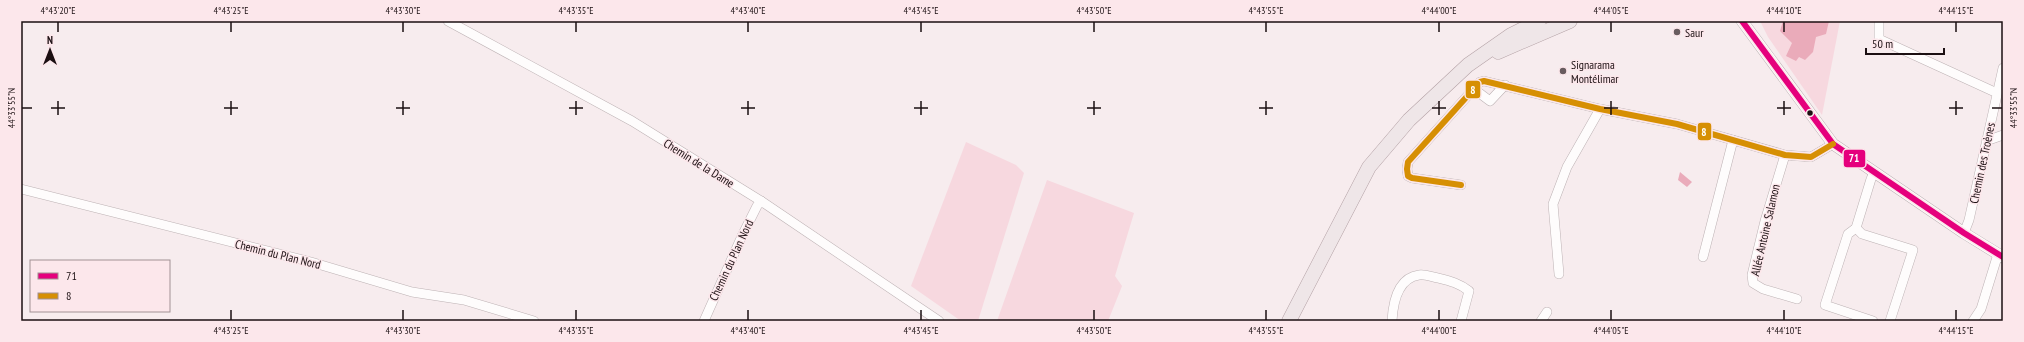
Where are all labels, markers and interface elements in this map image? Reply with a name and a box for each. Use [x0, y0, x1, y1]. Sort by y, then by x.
text: 4°43'20"E [41, 4, 75, 17]
text: 4°43'25"E [214, 4, 248, 17]
text: 4°43'30"E [386, 4, 420, 17]
text: 4°43'35"E [559, 4, 593, 17]
text: 4°43'40"E [731, 4, 765, 17]
text: 4°43'45"E [904, 4, 938, 17]
text: 4°43'50"E [1077, 4, 1111, 17]
text: 4°43'55"E [1249, 4, 1283, 17]
text: 4°44'00"E [1422, 4, 1456, 17]
text: 4°44'05"E [1594, 4, 1628, 17]
text: 4°44'10"E [1767, 4, 1801, 17]
text: 4°44'15"E [1939, 4, 1973, 17]
place label: Saur [1685, 25, 1704, 40]
marker: Saur [1672, 27, 1682, 37]
north arrow [30, 30, 70, 70]
scale bar [1866, 30, 1944, 56]
text: N [47, 33, 53, 47]
text: 50 m [1872, 36, 1893, 51]
place label: Signarama Montélimar [1571, 57, 1619, 86]
marker: Signarama Montélimar [1558, 66, 1568, 76]
line badge: 8 [1465, 80, 1481, 99]
text: 8 [1470, 83, 1476, 97]
text: 44°33'55"N [5, 88, 18, 128]
text: 44°33'55"N [2007, 88, 2020, 128]
unlabelled marker [1805, 108, 1815, 118]
street label: Chemin des Troènes [1966, 121, 1998, 205]
line badge: 8 [1697, 122, 1712, 141]
text: 8 [1701, 125, 1707, 139]
street label: Chemin de la Dame [661, 135, 737, 191]
line badge: 71 [1843, 149, 1866, 168]
text: 71 [1849, 151, 1859, 165]
street label: Allée Antoine Salamon [1747, 183, 1783, 277]
street label: Chemin du Plan Nord [706, 217, 756, 303]
street label: Chemin du Plan Nord [234, 236, 322, 272]
legend [30, 260, 170, 312]
text: 71 [66, 268, 77, 283]
text: 8 [66, 288, 71, 303]
text: 4°43'25"E [214, 324, 248, 337]
text: 4°43'30"E [386, 324, 420, 337]
text: 4°43'35"E [559, 324, 593, 337]
text: 4°43'40"E [731, 324, 765, 337]
text: 4°43'45"E [904, 324, 938, 337]
text: 4°43'50"E [1077, 324, 1111, 337]
text: 4°43'55"E [1249, 324, 1283, 337]
text: 4°44'00"E [1422, 324, 1456, 337]
text: 4°44'05"E [1594, 324, 1628, 337]
text: 4°44'10"E [1767, 324, 1801, 337]
text: 4°44'15"E [1939, 324, 1973, 337]

